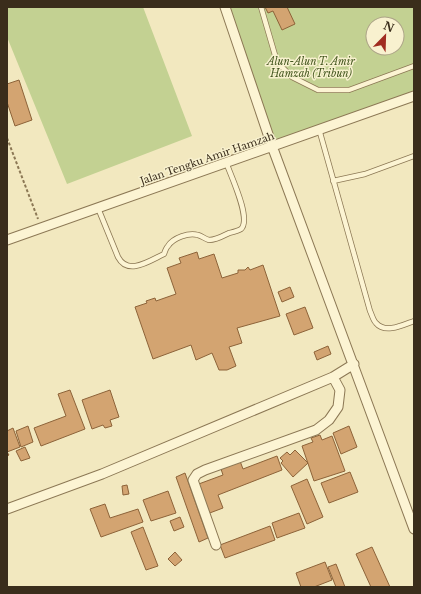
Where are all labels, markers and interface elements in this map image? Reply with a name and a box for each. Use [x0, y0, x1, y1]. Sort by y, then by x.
north arrow [365, 16, 405, 56]
text: N [381, 18, 397, 36]
park label: Alun-Alun T. Amir Hamzah (Tribun) [265, 55, 355, 80]
street label: Jalan Tengku Amir Hamzah [136, 129, 276, 188]

